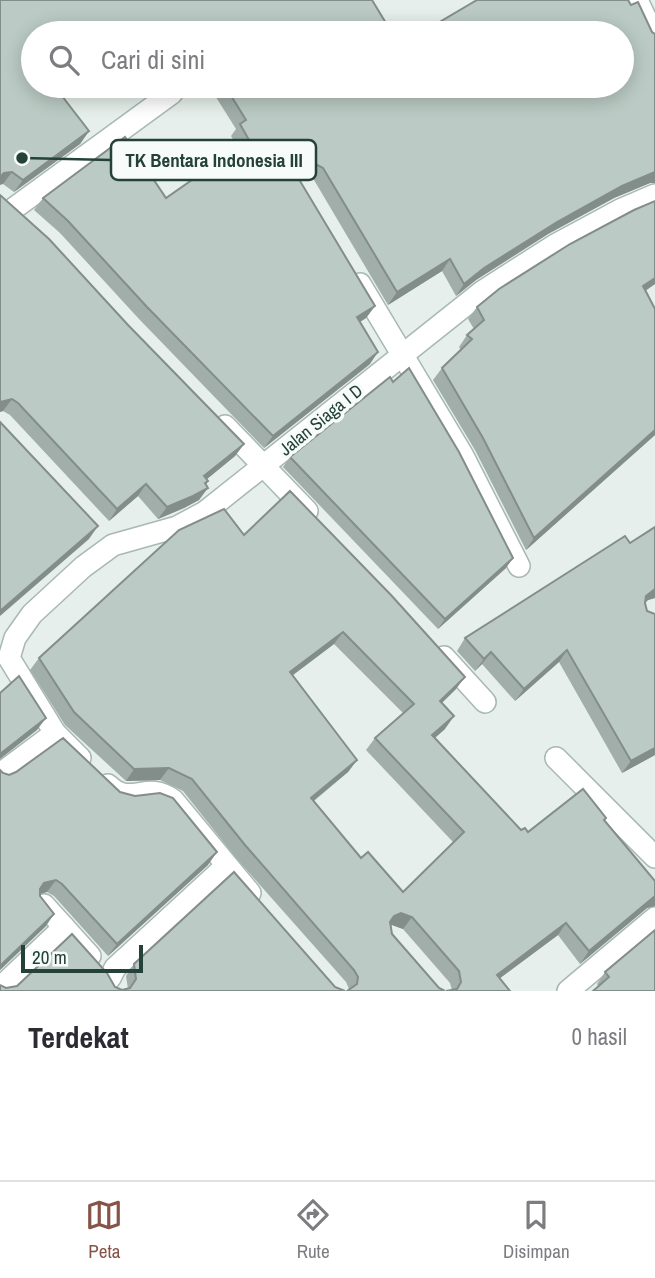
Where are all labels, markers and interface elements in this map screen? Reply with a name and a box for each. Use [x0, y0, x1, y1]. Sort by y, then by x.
search box [21, 21, 634, 98]
icon: search [45, 41, 83, 79]
text: Cari di sini [101, 42, 205, 77]
callout: TK Bentara Indonesia III [111, 140, 316, 180]
text: TK Bentara Indonesia III [125, 147, 303, 173]
street label: Jalan Siaga I D [274, 378, 368, 461]
scale bar [21, 942, 144, 974]
text: 20 m [32, 944, 67, 970]
text: Terdekat [28, 1017, 129, 1057]
text: 0 hasil [571, 1021, 627, 1052]
tab: Peta [85, 1196, 123, 1264]
tab: Rute [294, 1196, 332, 1264]
tab: Disimpan [503, 1196, 570, 1264]

